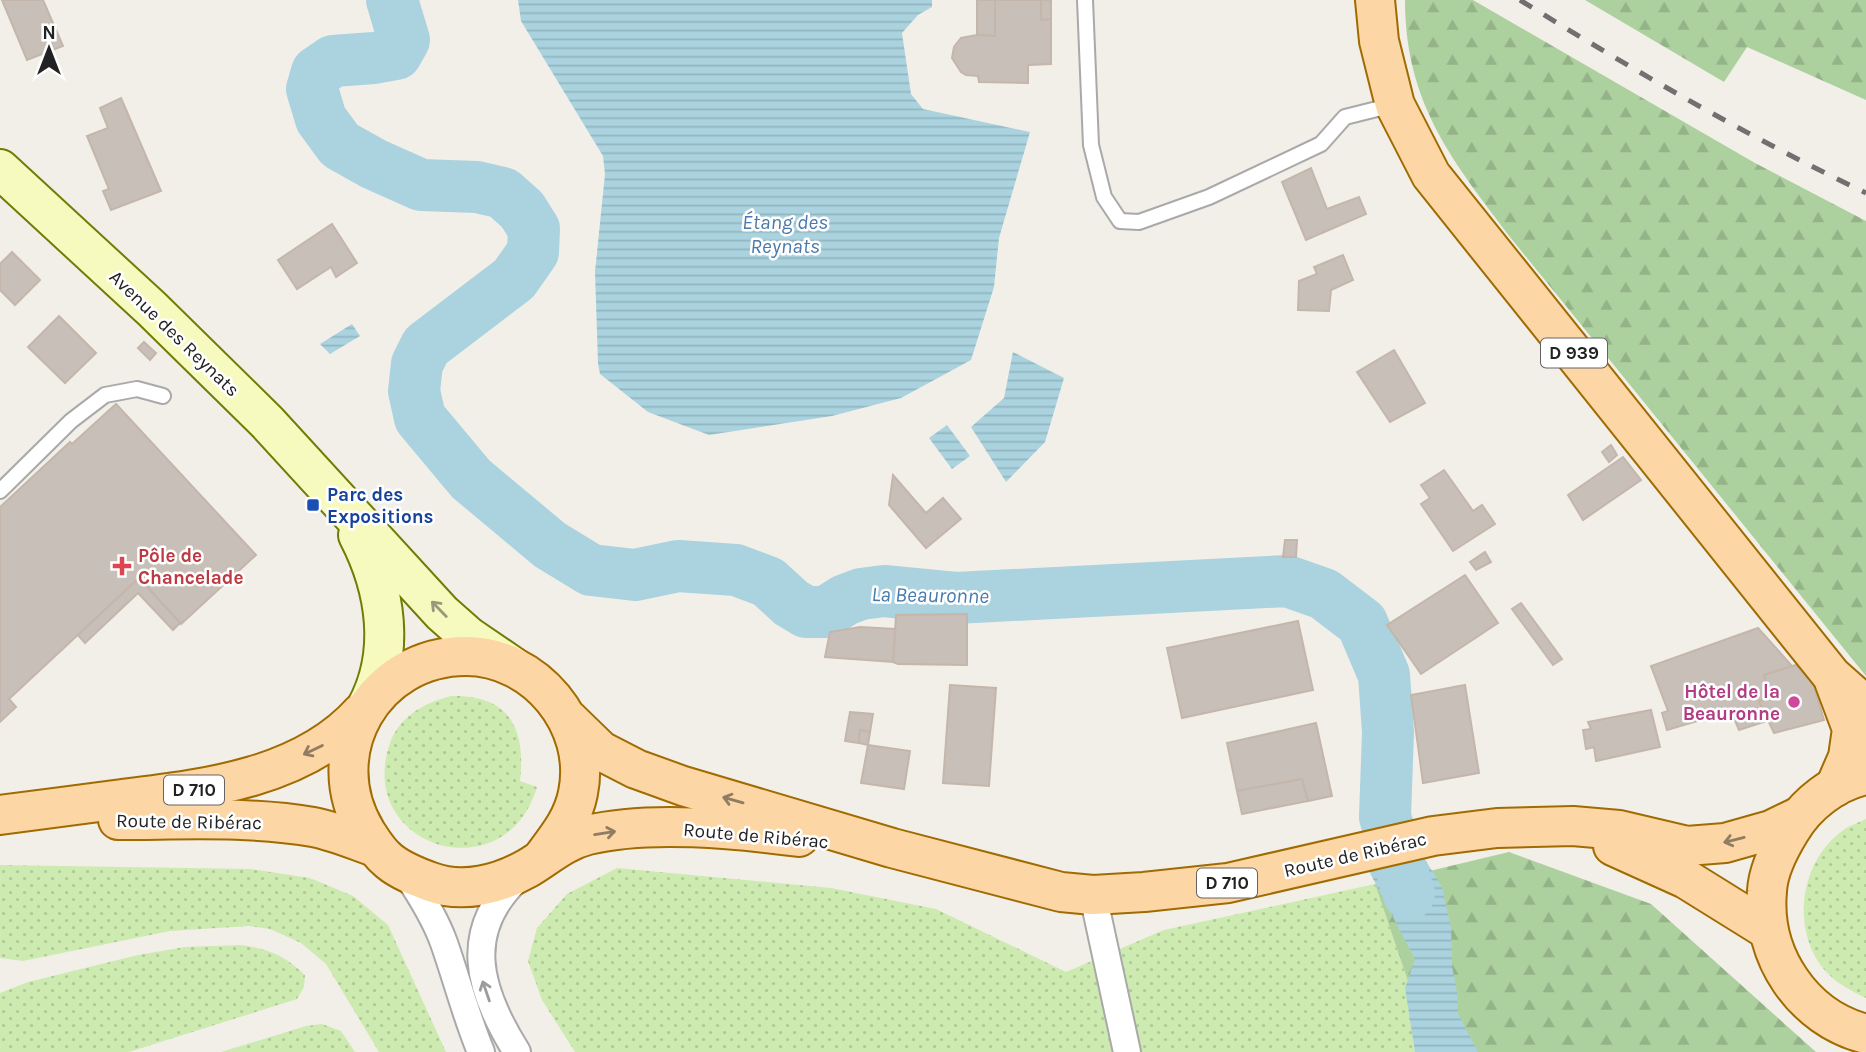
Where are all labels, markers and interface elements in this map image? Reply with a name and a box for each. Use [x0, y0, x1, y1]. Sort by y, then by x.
north arrow [14, 14, 84, 84]
text: N [42, 22, 56, 44]
water label: Étang des Reynats [742, 210, 828, 258]
street label: Avenue des Reynats [105, 266, 244, 401]
road number: D 939 [1541, 338, 1607, 368]
place label: Parc des Expositions [327, 484, 434, 528]
marker: Parc des Expositions [305, 497, 321, 513]
place label: Pôle de Chancelade [138, 545, 244, 589]
marker: Pôle de Chancelade [112, 556, 132, 576]
water label: La Beauronne [871, 582, 989, 608]
one-way arrow [431, 601, 448, 618]
place label: Hôtel de la Beauronne [1683, 681, 1780, 725]
marker: Hôtel de la Beauronne [1786, 694, 1802, 710]
one-way arrow [303, 743, 324, 757]
road number: D 710 [164, 776, 224, 804]
one-way arrow [722, 792, 744, 805]
street label: Route de Ribérac [116, 810, 262, 834]
street label: Route de Ribérac [682, 819, 830, 853]
one-way arrow [593, 826, 616, 839]
street label: Route de Ribérac [1282, 828, 1429, 882]
one-way arrow [1723, 834, 1746, 847]
road number: D 710 [1197, 868, 1257, 898]
one-way arrow [479, 981, 492, 1003]

